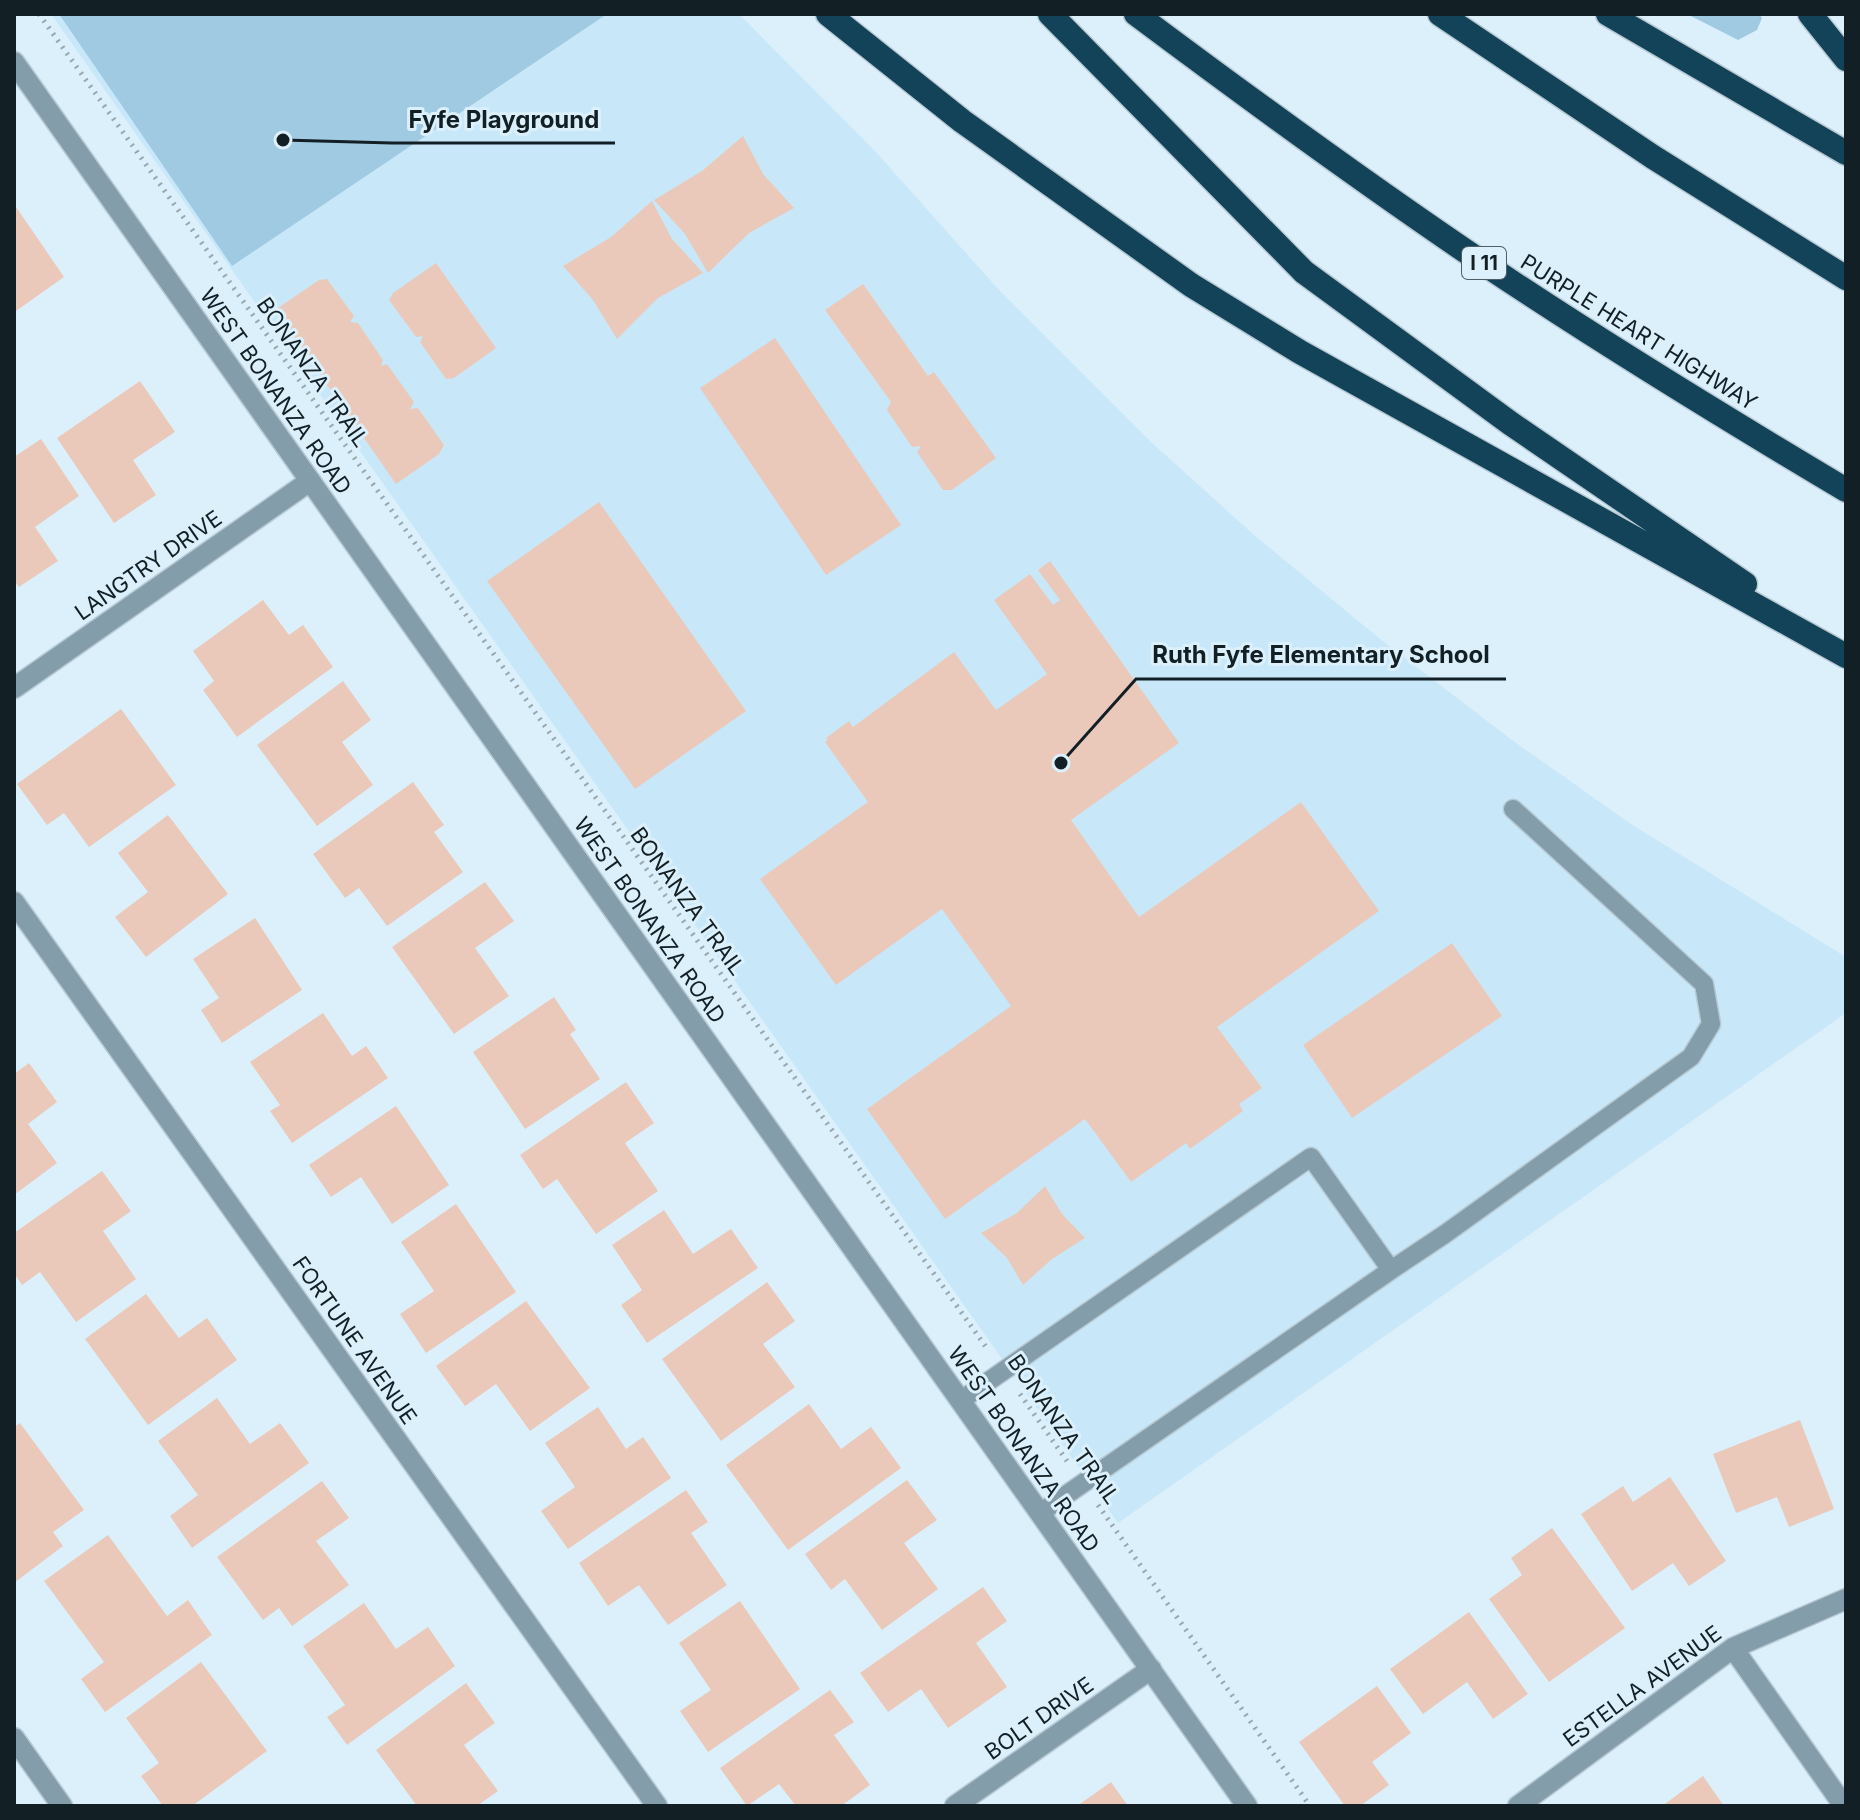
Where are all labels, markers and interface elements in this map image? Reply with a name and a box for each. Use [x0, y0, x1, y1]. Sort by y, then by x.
callout: Fyfe Playground [392, 95, 615, 143]
text: Fyfe Playground [409, 105, 599, 134]
road number: I 11 [1462, 247, 1506, 279]
street label: PURPLE HEART HIGHWAY [1516, 248, 1762, 416]
street label: WEST BONANZA ROAD [195, 283, 357, 499]
street label: BONANZA TRAIL [252, 292, 374, 452]
street label: LANGTRY DRIVE [70, 505, 226, 625]
callout: Ruth Fyfe Elementary School [1136, 631, 1506, 679]
text: Ruth Fyfe Elementary School [1152, 640, 1490, 669]
street label: WEST BONANZA ROAD [569, 812, 731, 1028]
street label: BONANZA TRAIL [626, 822, 750, 980]
street label: FORTUNE AVENUE [287, 1251, 423, 1429]
street label: WEST BONANZA ROAD [943, 1341, 1105, 1557]
street label: BONANZA TRAIL [1003, 1349, 1125, 1509]
street label: ESTELLA AVENUE [1558, 1620, 1726, 1752]
street label: BOLT DRIVE [980, 1671, 1098, 1765]

